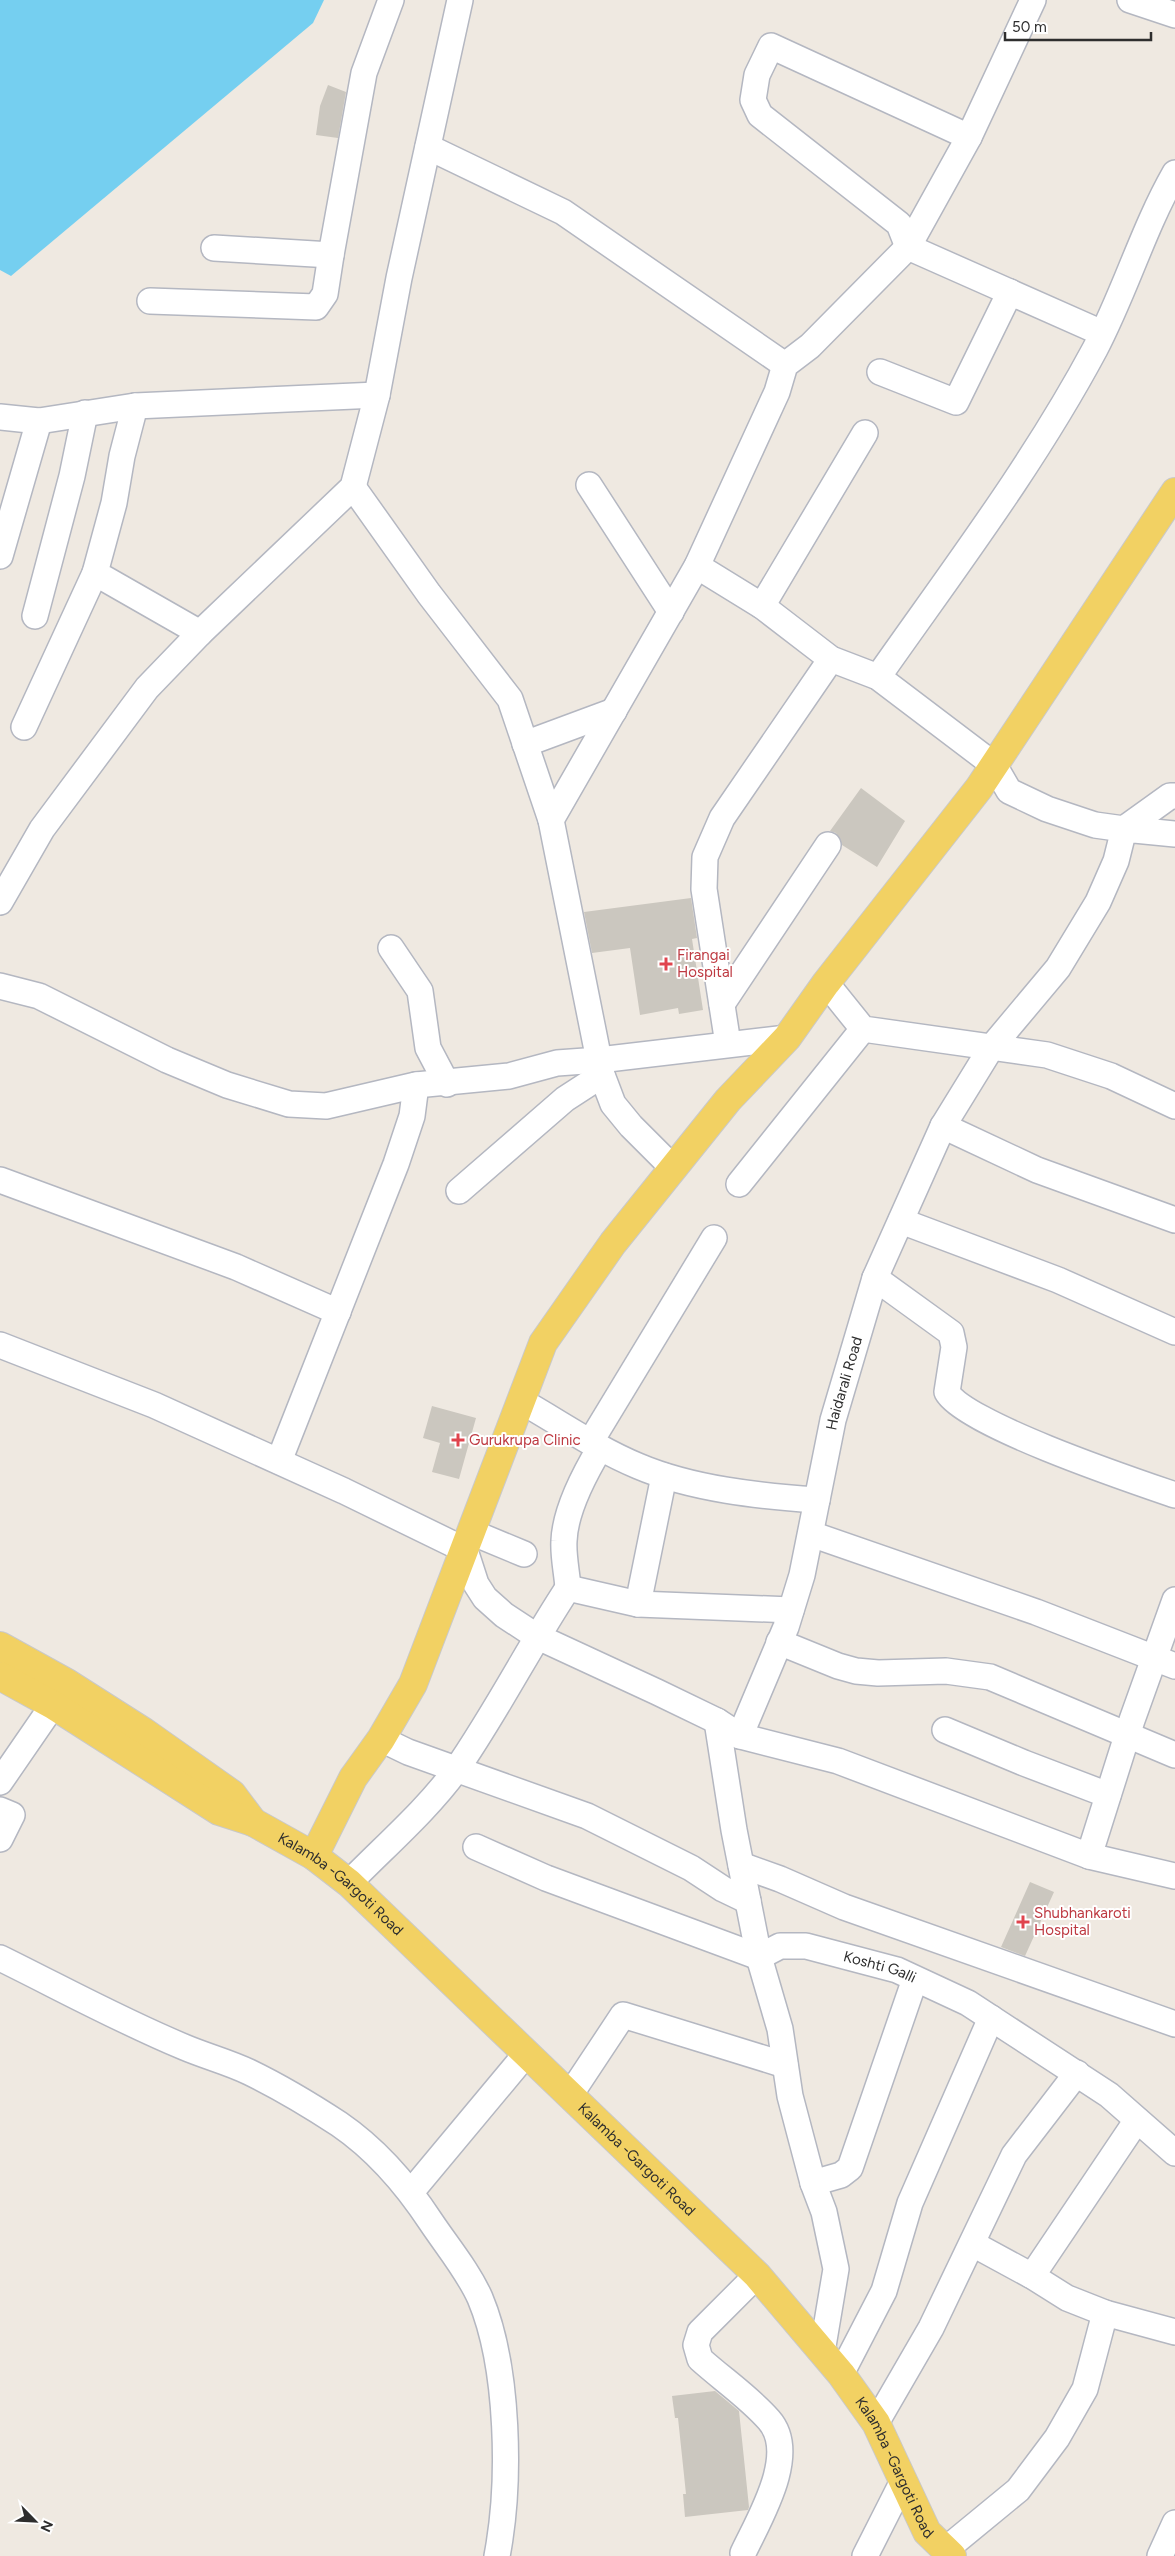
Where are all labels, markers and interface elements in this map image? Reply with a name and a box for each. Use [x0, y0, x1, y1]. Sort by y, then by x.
scale bar [1005, 10, 1151, 42]
text: 50 m [1012, 18, 1047, 36]
place label: Firangai Hospital [677, 946, 733, 981]
marker: Firangai Hospital [659, 957, 673, 971]
street label: Haidarali Road [822, 1334, 866, 1432]
place label: Gurukrupa Clinic [469, 1431, 581, 1449]
marker: Gurukrupa Clinic [451, 1433, 465, 1447]
street label: Kalamba -Gargoti Road [275, 1829, 407, 1939]
place label: Shubhankaroti Hospital [1034, 1904, 1131, 1939]
marker: Shubhankaroti Hospital [1016, 1915, 1030, 1929]
street label: Koshti Galli [841, 1947, 919, 1987]
street label: Kalamba -Gargoti Road [574, 2099, 699, 2220]
street label: Kalamba -Gargoti Road [851, 2393, 937, 2542]
north arrow [10, 2496, 60, 2546]
text: N [36, 2518, 56, 2534]

